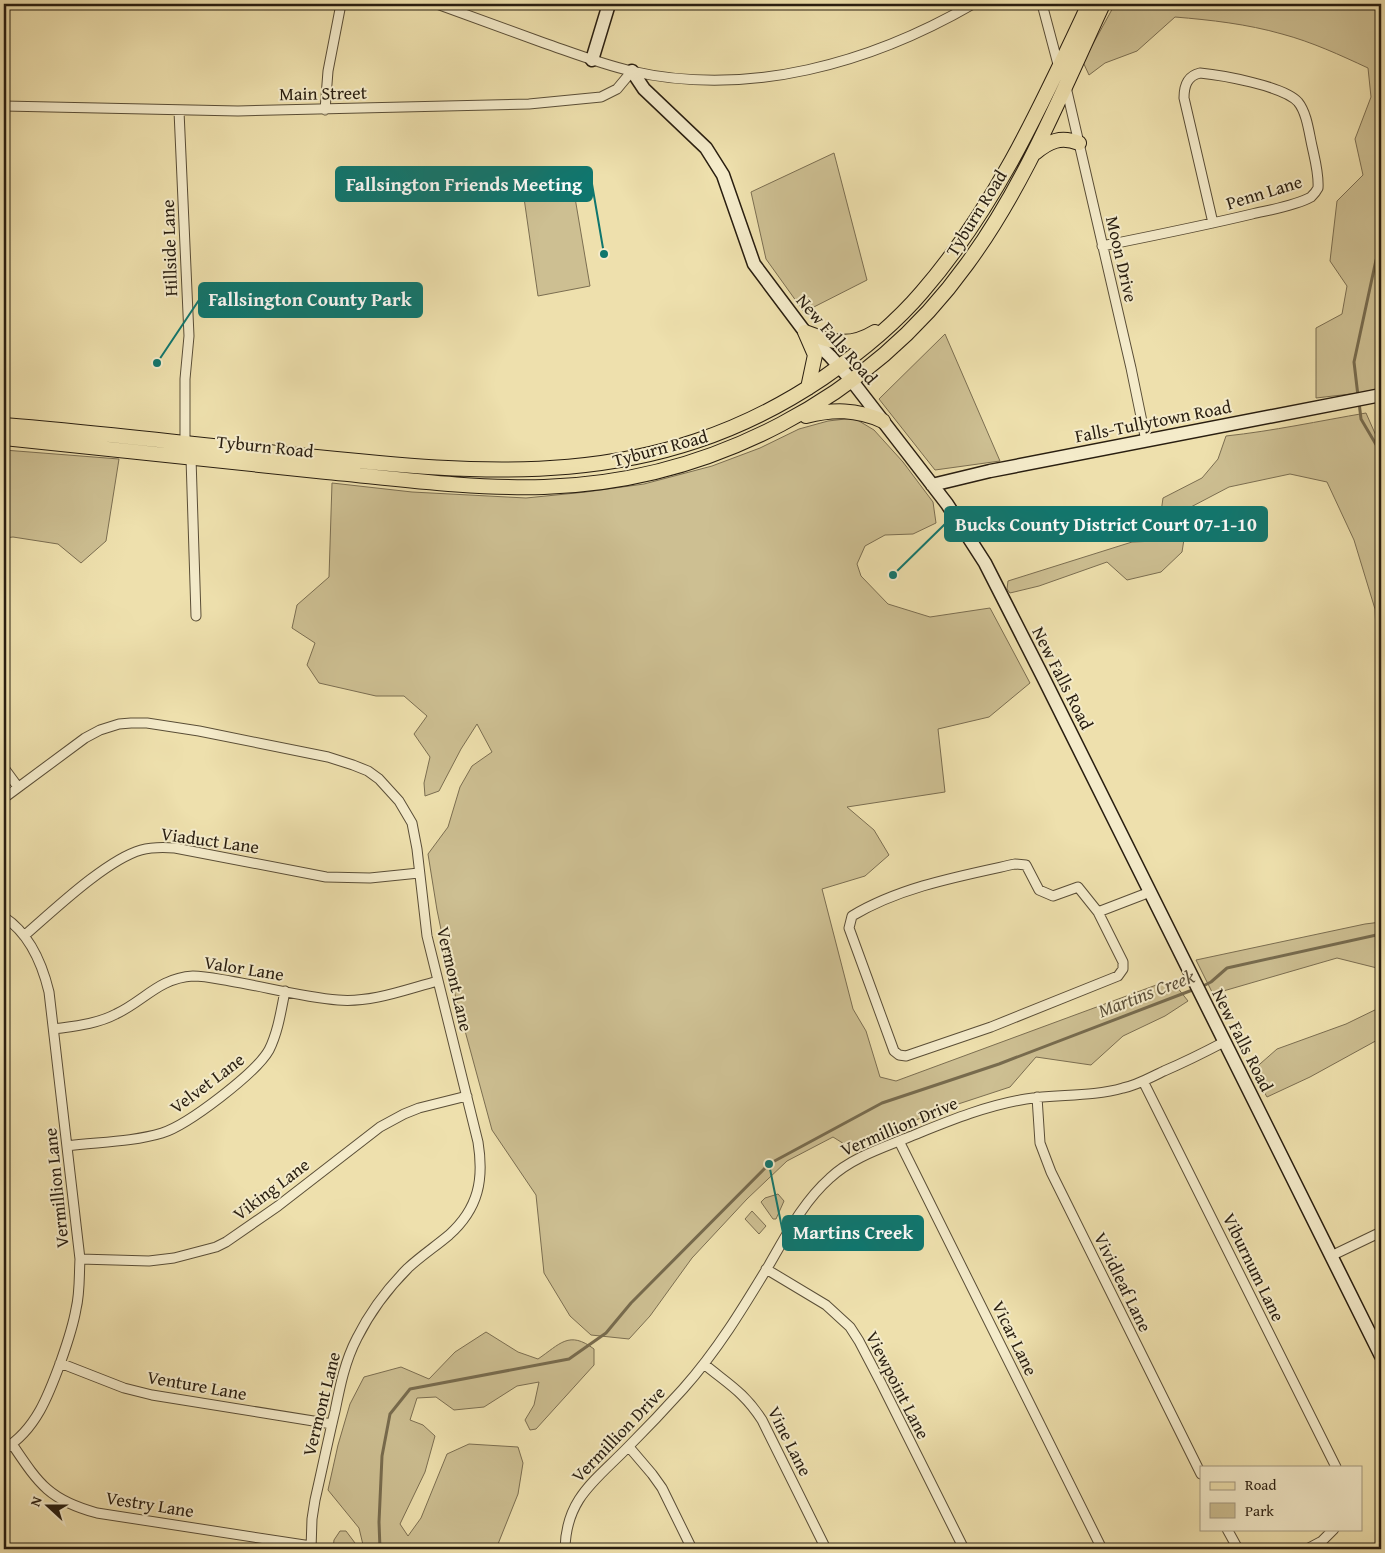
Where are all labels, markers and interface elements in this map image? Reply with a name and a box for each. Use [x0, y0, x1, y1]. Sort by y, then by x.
street label: Main Street [279, 79, 368, 107]
street label: Tyburn Road [939, 164, 1013, 261]
callout: Fallsington Friends Meeting [336, 167, 592, 201]
street label: Penn Lane [1223, 168, 1305, 216]
text: Fallsington Friends Meeting [346, 170, 583, 198]
street label: Hillside Lane [154, 199, 184, 297]
street label: Moon Drive [1099, 213, 1145, 305]
callout: Fallsington County Park [199, 283, 422, 317]
text: Fallsington County Park [208, 285, 412, 313]
street label: New Falls Road [790, 288, 884, 391]
street label: Falls-Tullytown Road [1073, 393, 1234, 449]
street label: Tyburn Road [610, 422, 711, 474]
street label: Tyburn Road [215, 427, 315, 465]
callout: Bucks County District Court 07-1-10 [945, 507, 1267, 541]
text: Bucks County District Court 07-1-10 [955, 510, 1257, 538]
street label: New Falls Road [1025, 622, 1101, 735]
street label: Viaduct Lane [159, 820, 261, 860]
street label: Vermont Lane [430, 924, 480, 1034]
street label: Valor Lane [202, 948, 286, 988]
water label: Martins Creek [1094, 962, 1199, 1024]
street label: New Falls Road [1205, 984, 1281, 1097]
street label: Velvet Lane [164, 1046, 250, 1120]
street label: Vermillion Drive [836, 1089, 962, 1163]
street label: Vermillion Lane [36, 1127, 76, 1249]
street label: Viking Lane [227, 1151, 315, 1227]
street label: Viburnum Lane [1216, 1208, 1292, 1326]
callout: Martins Creek [783, 1216, 923, 1250]
text: Martins Creek [793, 1218, 913, 1246]
street label: Vividleaf Lane [1087, 1228, 1159, 1336]
street label: Vicar Lane [985, 1296, 1045, 1380]
street label: Viewpoint Lane [859, 1326, 937, 1444]
street label: Vermont Lane [295, 1349, 347, 1459]
street label: Venture Lane [145, 1363, 249, 1407]
street label: Vermillion Drive [565, 1380, 671, 1488]
street label: Vine Lane [761, 1401, 819, 1481]
legend [1200, 1466, 1362, 1530]
text: Road [1245, 1474, 1276, 1495]
north arrow [22, 1480, 72, 1530]
street label: Vestry Lane [104, 1484, 196, 1524]
text: N [25, 1493, 47, 1509]
text: Park [1245, 1500, 1274, 1521]

